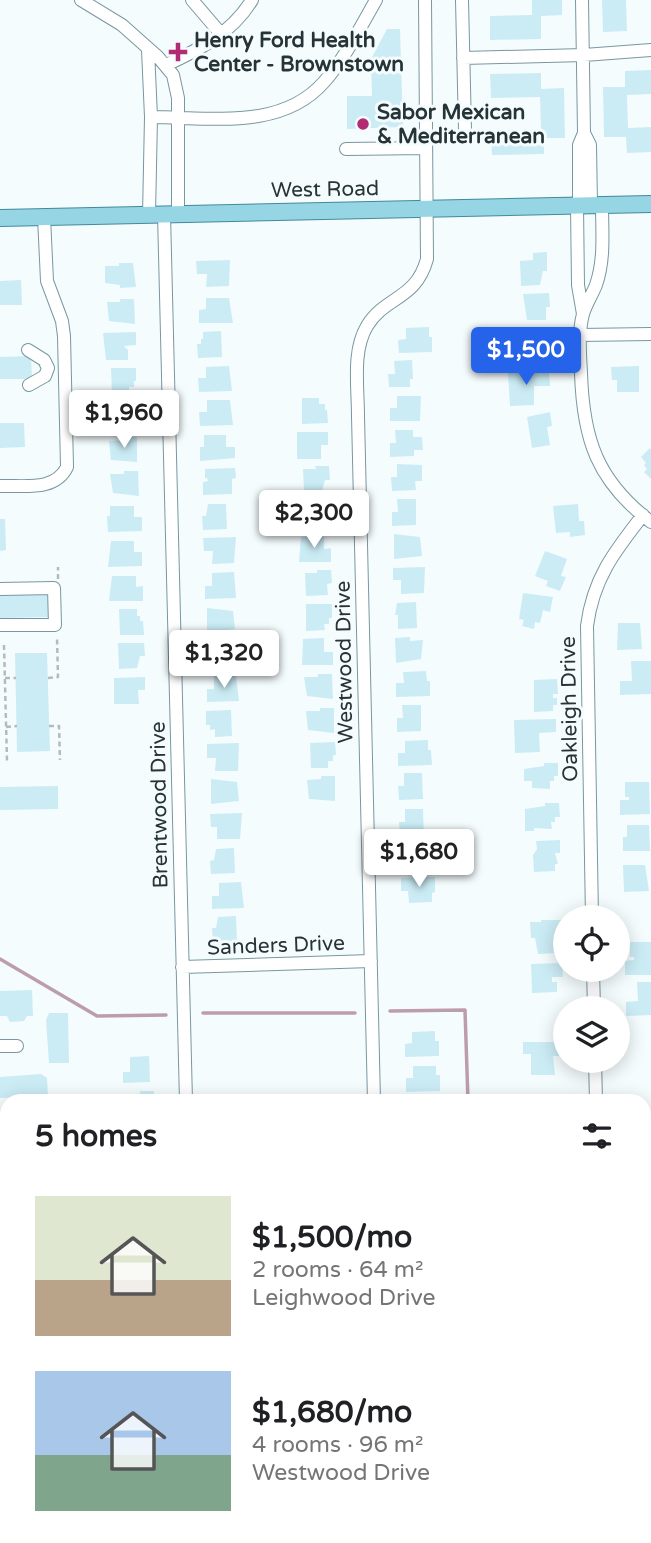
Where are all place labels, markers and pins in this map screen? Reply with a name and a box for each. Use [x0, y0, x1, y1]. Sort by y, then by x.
place label: Henry Ford Health Center - Brownstown [194, 28, 404, 77]
marker: Henry Ford Health Center - Brownstown [168, 42, 188, 62]
place label: Sabor Mexican & Mediterranean [377, 100, 545, 149]
marker: Sabor Mexican & Mediterranean [355, 116, 371, 132]
pin: $1,500 [469, 328, 583, 387]
pin: $1,960 [67, 391, 181, 450]
pin: $2,300 [257, 490, 371, 550]
pin: $1,320 [167, 630, 281, 690]
pin: $1,680 [362, 830, 476, 889]

